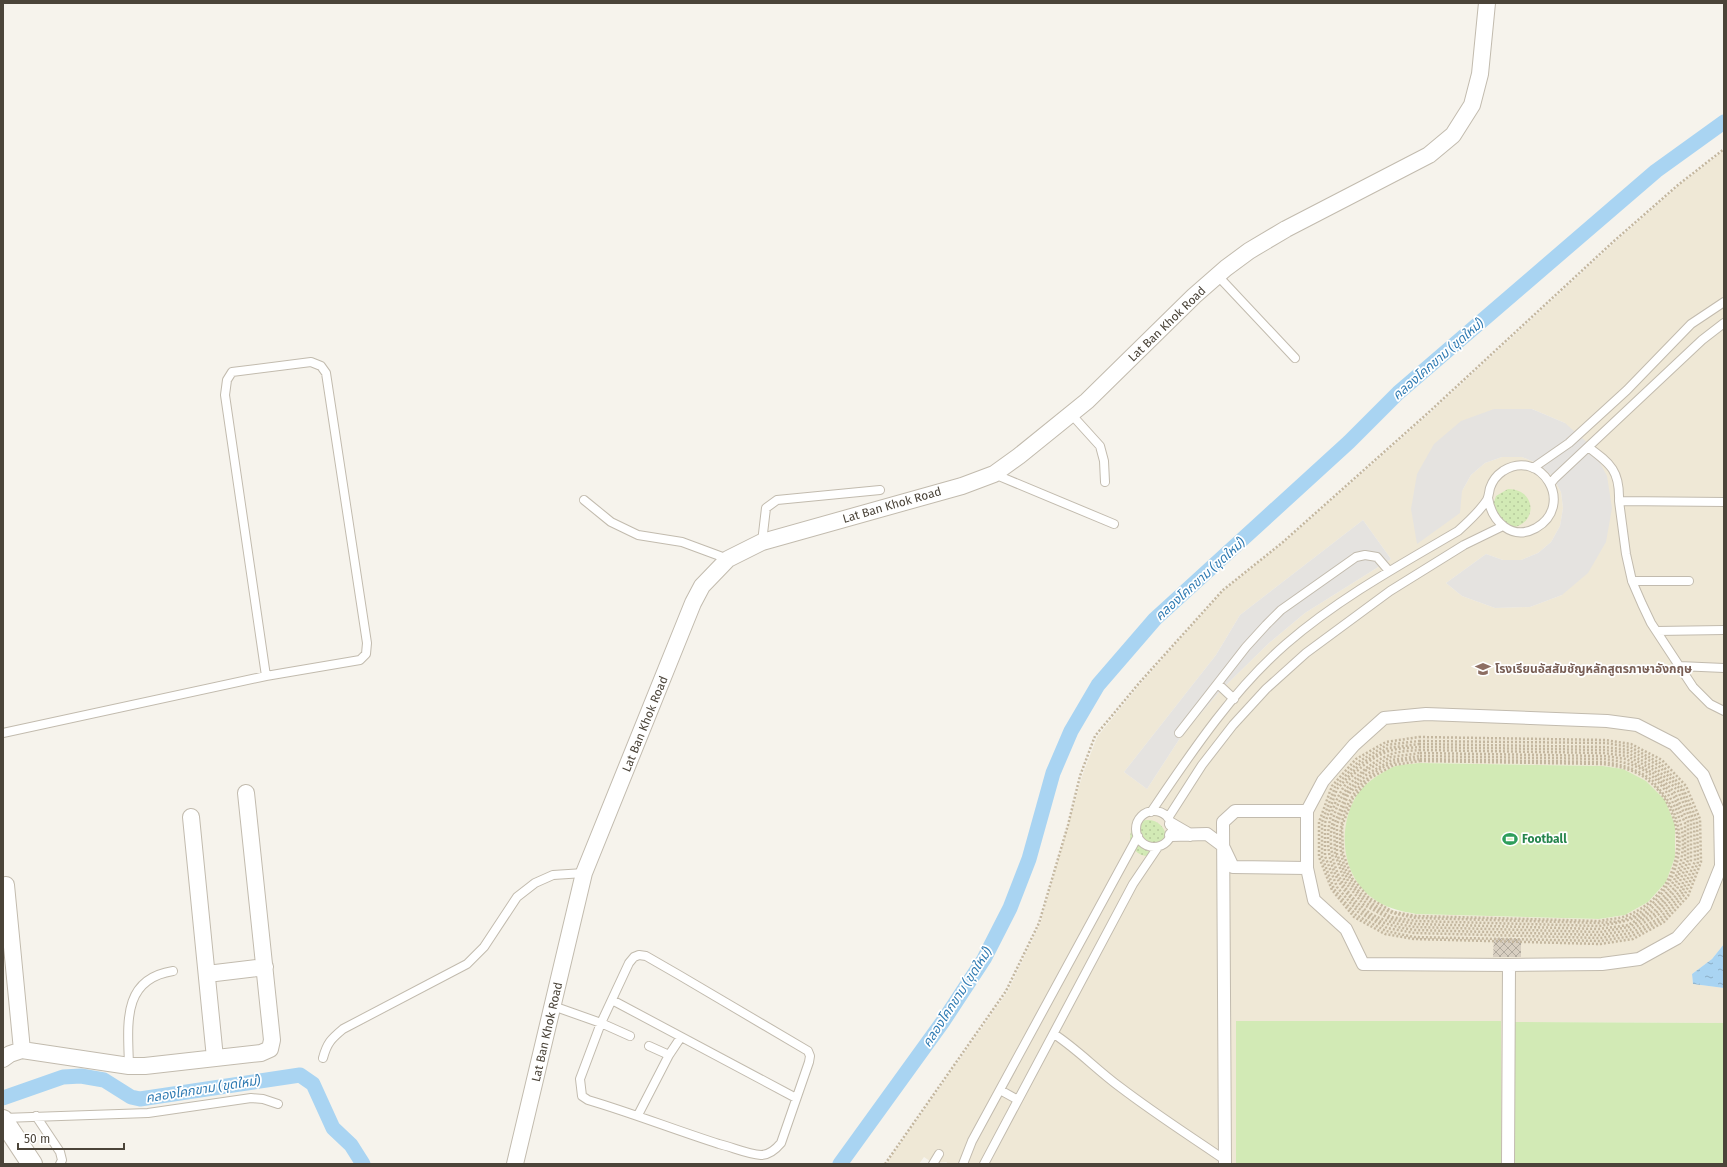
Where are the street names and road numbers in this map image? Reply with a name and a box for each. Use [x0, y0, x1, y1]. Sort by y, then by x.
street label: Lat Ban Khok Road [1125, 284, 1209, 364]
street label: Lat Ban Khok Road [841, 484, 943, 526]
street label: Lat Ban Khok Road [619, 674, 671, 774]
street label: Lat Ban Khok Road [529, 981, 565, 1083]

